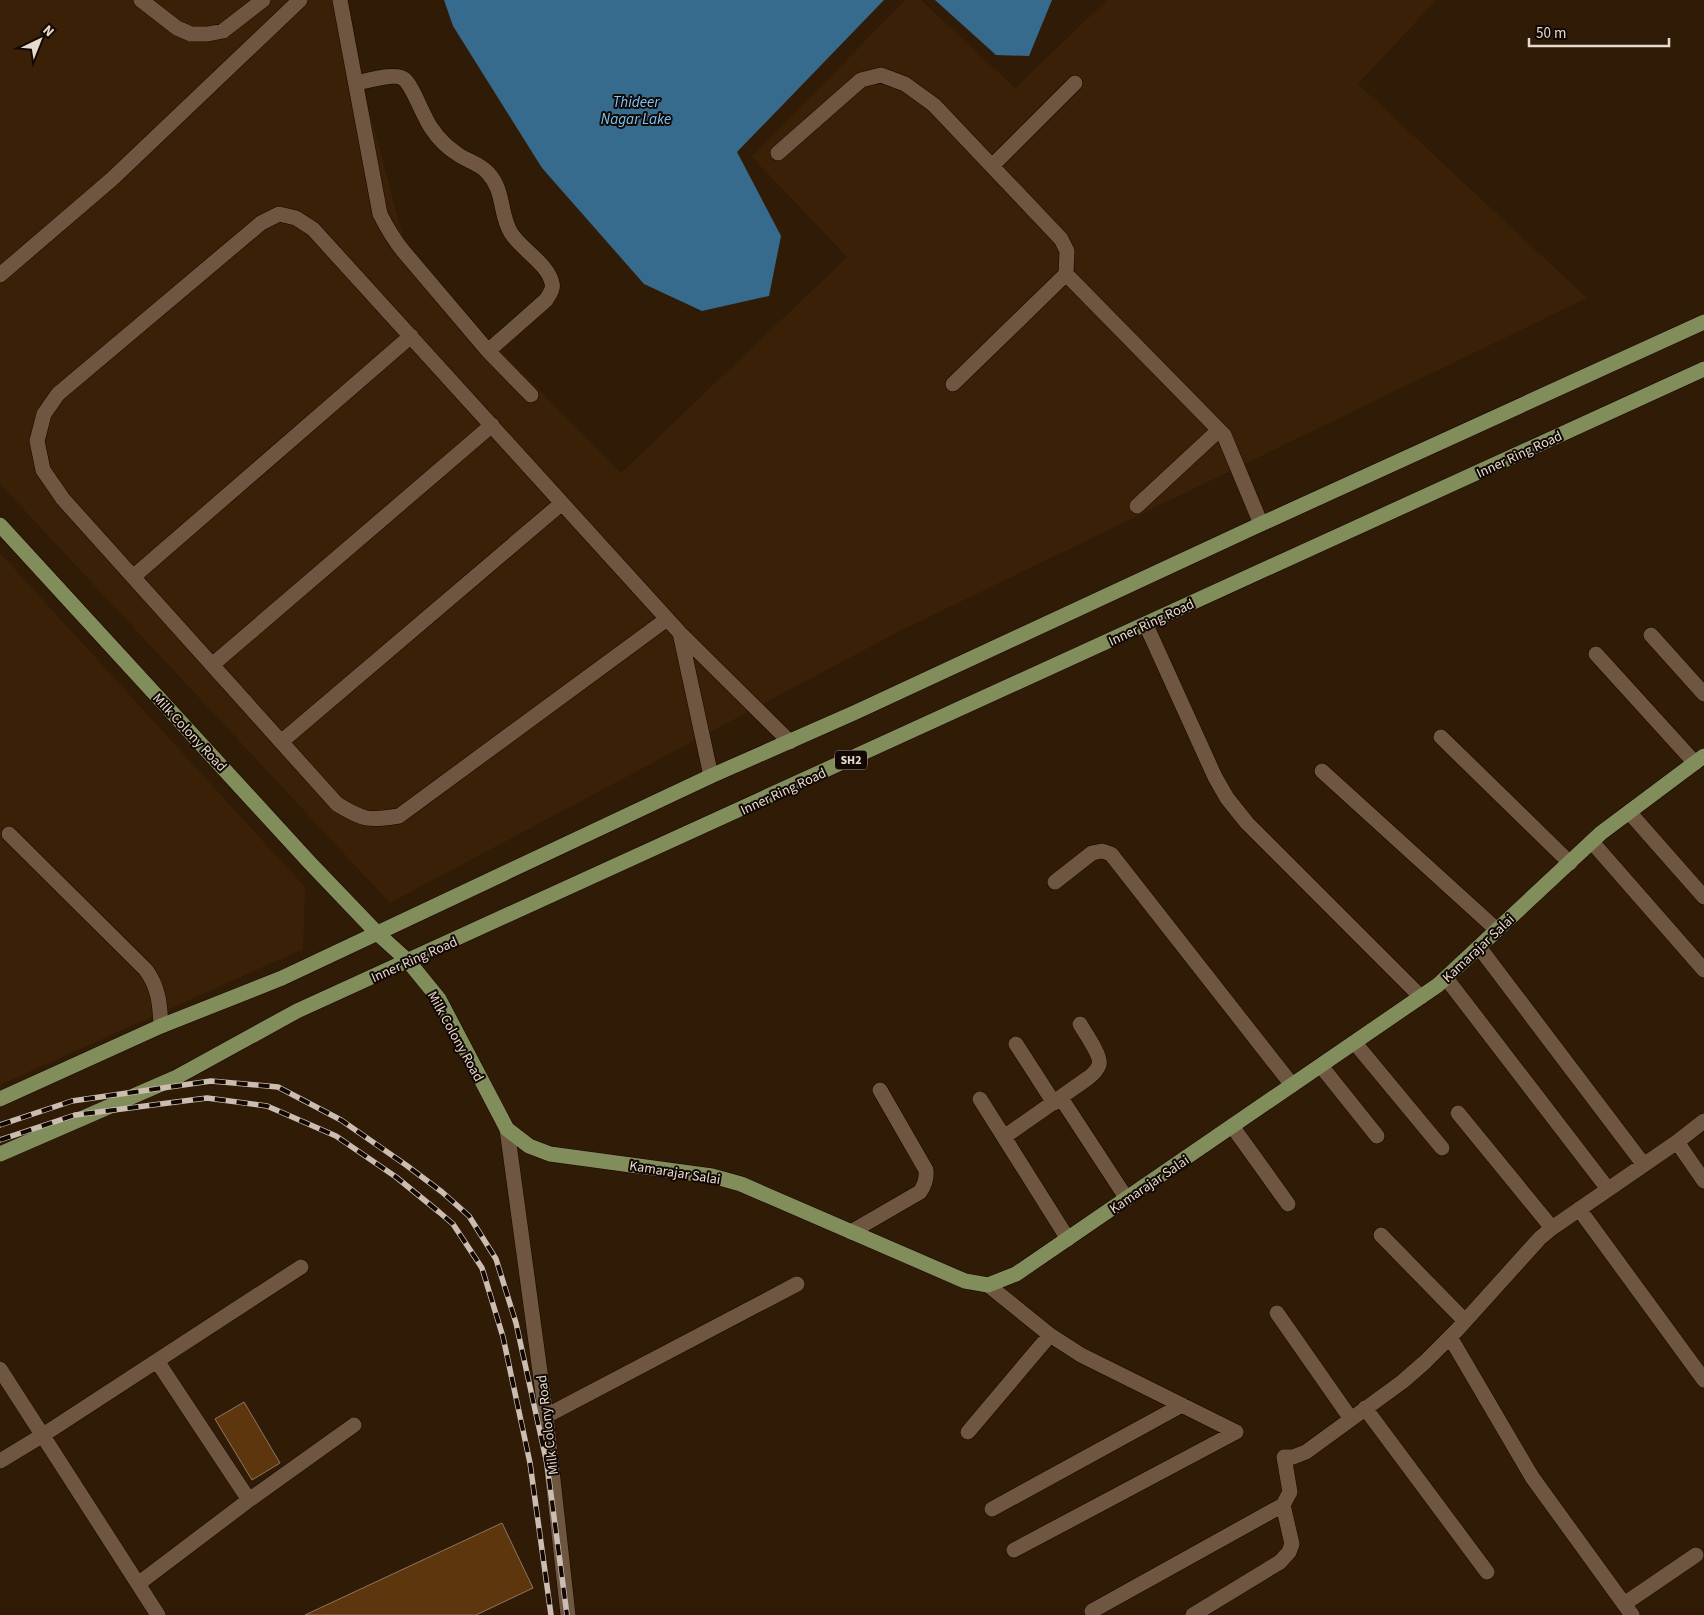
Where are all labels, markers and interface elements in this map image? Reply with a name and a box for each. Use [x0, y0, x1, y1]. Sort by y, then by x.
north arrow [15, 15, 65, 65]
scale bar [1529, 15, 1669, 47]
text: N [38, 21, 58, 42]
text: 50 m [1536, 23, 1566, 44]
water label: Thideer Nagar Lake [601, 92, 671, 130]
street label: Inner Ring Road [1473, 426, 1566, 484]
street label: Inner Ring Road [1105, 594, 1198, 652]
street label: Milk Colony Road [148, 689, 231, 776]
road number: SH2 [835, 750, 867, 770]
street label: Inner Ring Road [737, 763, 830, 821]
street label: Kamarajar Salai [1438, 910, 1519, 987]
street label: Inner Ring Road [368, 932, 461, 988]
street label: Milk Colony Road [422, 988, 488, 1085]
street label: Kamarajar Salai [1106, 1151, 1193, 1219]
street label: Kamarajar Salai [628, 1156, 722, 1190]
street label: Milk Colony Road [532, 1374, 564, 1476]

